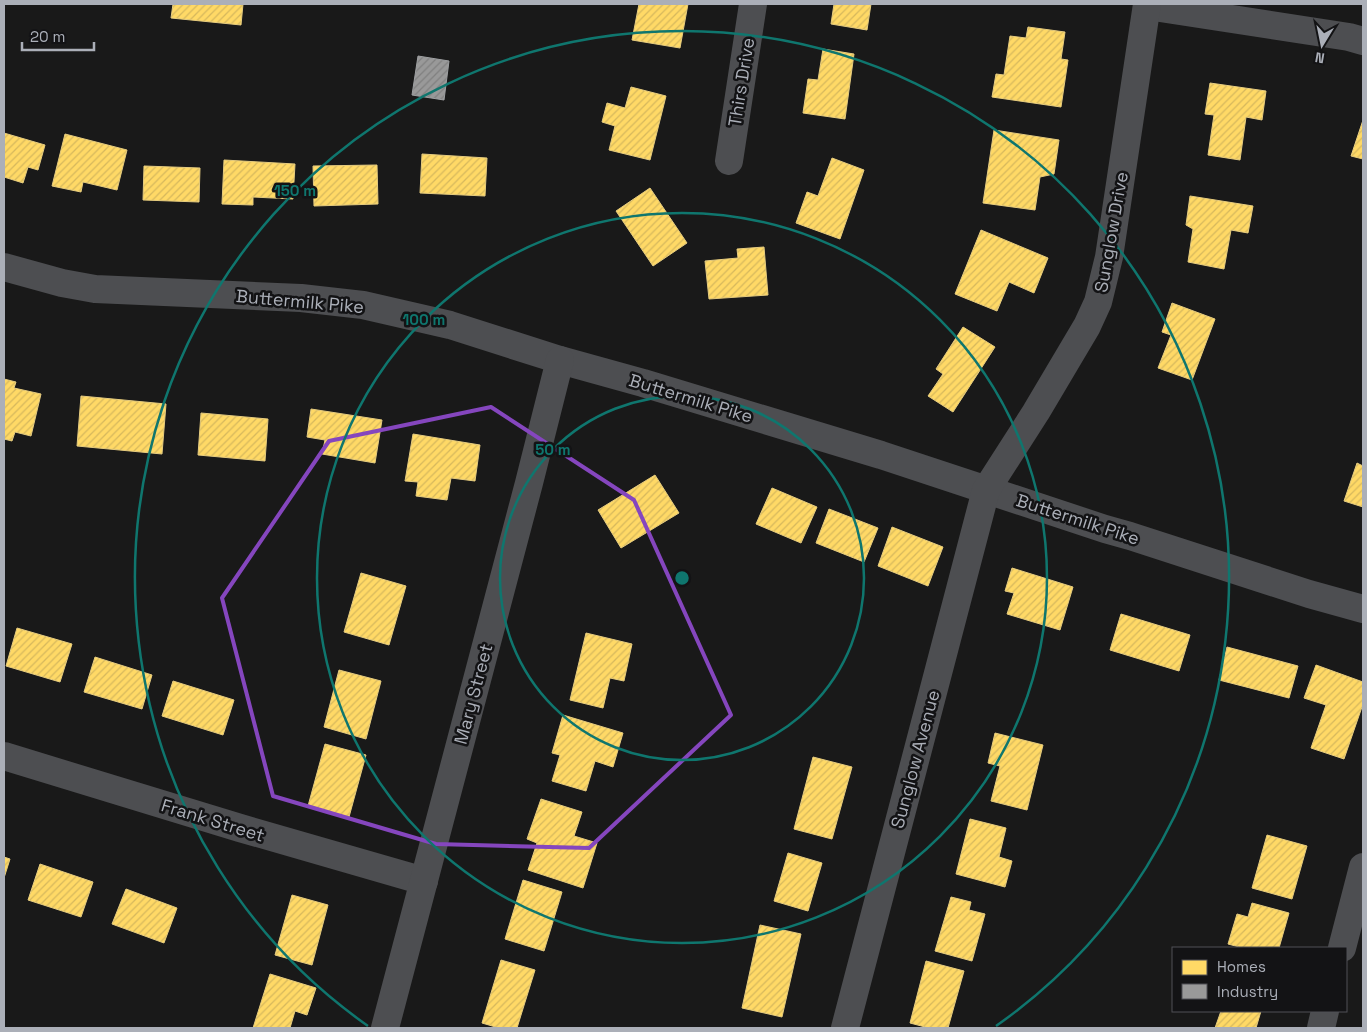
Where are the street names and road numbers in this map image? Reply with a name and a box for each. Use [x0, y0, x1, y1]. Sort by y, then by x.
street label: Thirs Drive [723, 36, 759, 128]
street label: Sunglow Drive [1089, 170, 1133, 294]
street label: Buttermilk Pike [235, 284, 365, 318]
street label: Buttermilk Pike [626, 368, 756, 428]
street label: Buttermilk Pike [1014, 488, 1142, 550]
street label: Mary Street [449, 641, 497, 747]
street label: Sunglow Avenue [885, 687, 945, 831]
street label: Frank Street [159, 793, 267, 847]

